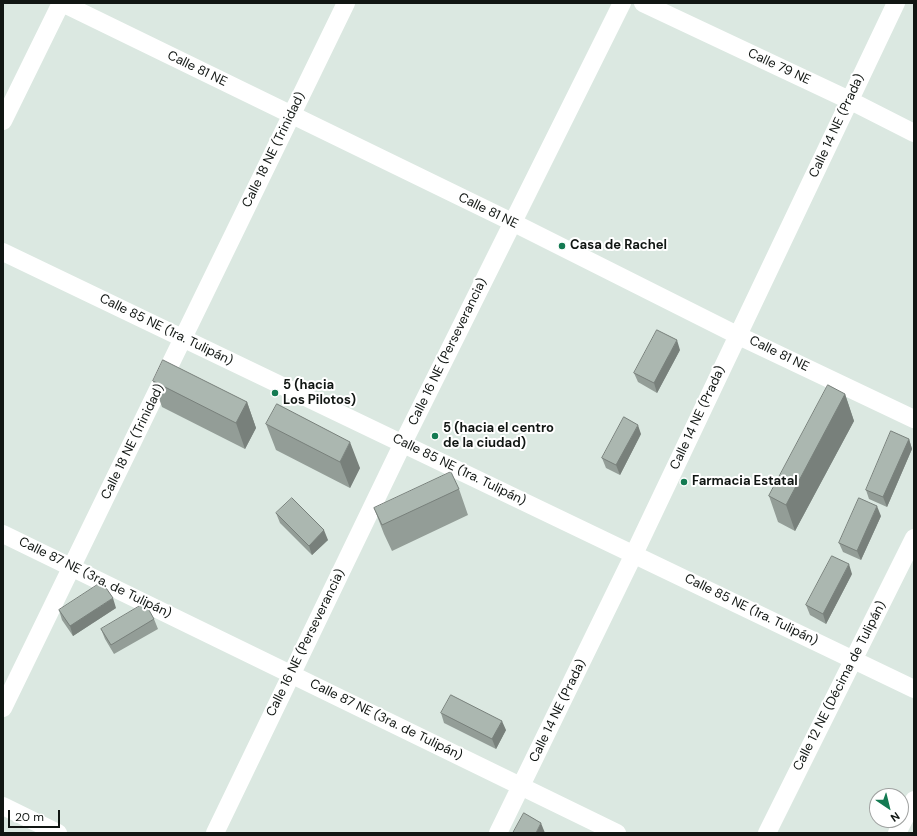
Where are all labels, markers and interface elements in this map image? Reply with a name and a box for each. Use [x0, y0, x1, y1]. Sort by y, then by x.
street label: Calle 79 NE [745, 46, 813, 88]
street label: Calle 81 NE [165, 48, 229, 90]
street label: Calle 14 NE (Prada) [806, 72, 868, 180]
street label: Calle 18 NE (Trinidad) [239, 90, 309, 210]
street label: Calle 81 NE [456, 190, 520, 232]
place label: Casa de Rachel [570, 238, 667, 254]
marker: Casa de Rachel [557, 241, 567, 251]
street label: Calle 16 NE (Perseverancia) [405, 276, 491, 428]
street label: Calle 85 NE (1ra. Tulipán) [97, 291, 235, 369]
street label: Calle 81 NE [747, 333, 811, 375]
street label: Calle 14 NE (Prada) [667, 364, 729, 472]
place label: 5 (hacia Los Pilotos) [283, 378, 356, 409]
street label: Calle 18 NE (Trinidad) [98, 382, 168, 502]
marker: 5 (hacia Los Pilotos) [270, 388, 280, 398]
place label: 5 (hacia el centro de la ciudad) [443, 421, 554, 452]
street label: Calle 85 NE (1ra. Tulipán) [390, 431, 528, 509]
marker: 5 (hacia el centro de la ciudad) [430, 431, 440, 441]
place label: Farmacia Estatal [692, 474, 798, 490]
marker: Farmacia Estatal [679, 477, 689, 487]
street label: Calle 87 NE (3ra. de Tulipán) [16, 534, 174, 622]
street label: Calle 16 NE (Perseverancia) [263, 567, 349, 719]
street label: Calle 85 NE (1ra. Tulipán) [682, 571, 820, 649]
street label: Calle 12 NE (Décima de Tulipán) [790, 599, 890, 773]
street label: Calle 14 NE (Prada) [526, 657, 590, 765]
street label: Calle 87 NE (3ra. de Tulipán) [307, 676, 465, 764]
north arrow [869, 788, 909, 828]
scale bar [10, 802, 62, 828]
text: 20 m [15, 809, 44, 825]
text: N [888, 809, 903, 825]

